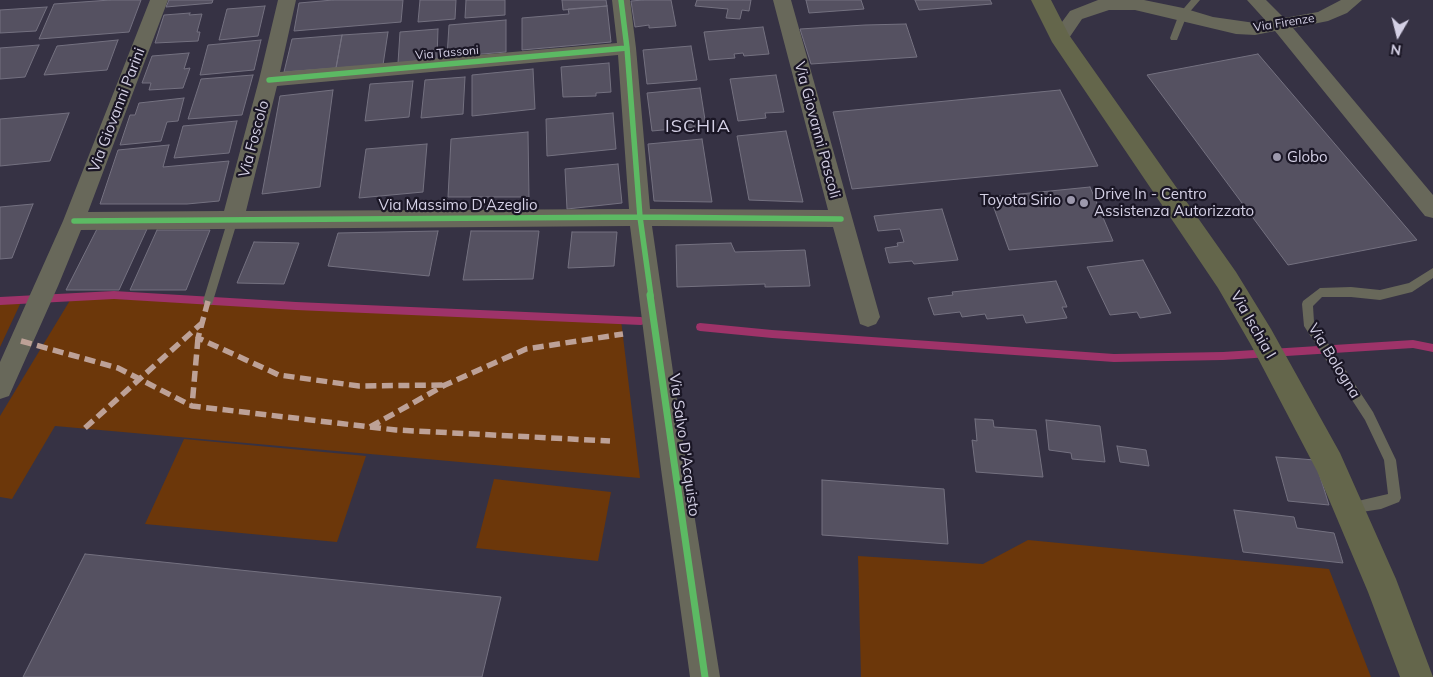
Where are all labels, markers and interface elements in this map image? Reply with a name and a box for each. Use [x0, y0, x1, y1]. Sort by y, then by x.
north arrow [1373, 10, 1423, 60]
street label: Via Firenze [1252, 11, 1316, 35]
text: N [1389, 40, 1402, 60]
street label: Via Tassoni [415, 43, 479, 63]
street label: Via Giovanni Parini [85, 45, 149, 175]
street label: Via Giovanni Pascoli [790, 60, 844, 200]
street label: Via Foscolo [235, 98, 273, 180]
district label: ISCHIA [664, 116, 732, 138]
place label: Globo [1287, 148, 1328, 166]
marker: Globo [1271, 151, 1283, 163]
place label: Drive In - Centro Assistenza Autorizzato [1094, 185, 1254, 220]
place label: Toyota Sirio [980, 191, 1061, 209]
marker: Toyota Sirio [1065, 194, 1077, 206]
street label: Via Massimo D'Azeglio [378, 196, 538, 214]
marker: Drive In - Centro Assistenza Autorizzato [1078, 197, 1090, 209]
street label: Via Ischia I [1226, 288, 1280, 362]
street label: Via Bologna [1304, 320, 1364, 402]
street label: Via Salvo D'Acquisto [665, 372, 703, 518]

